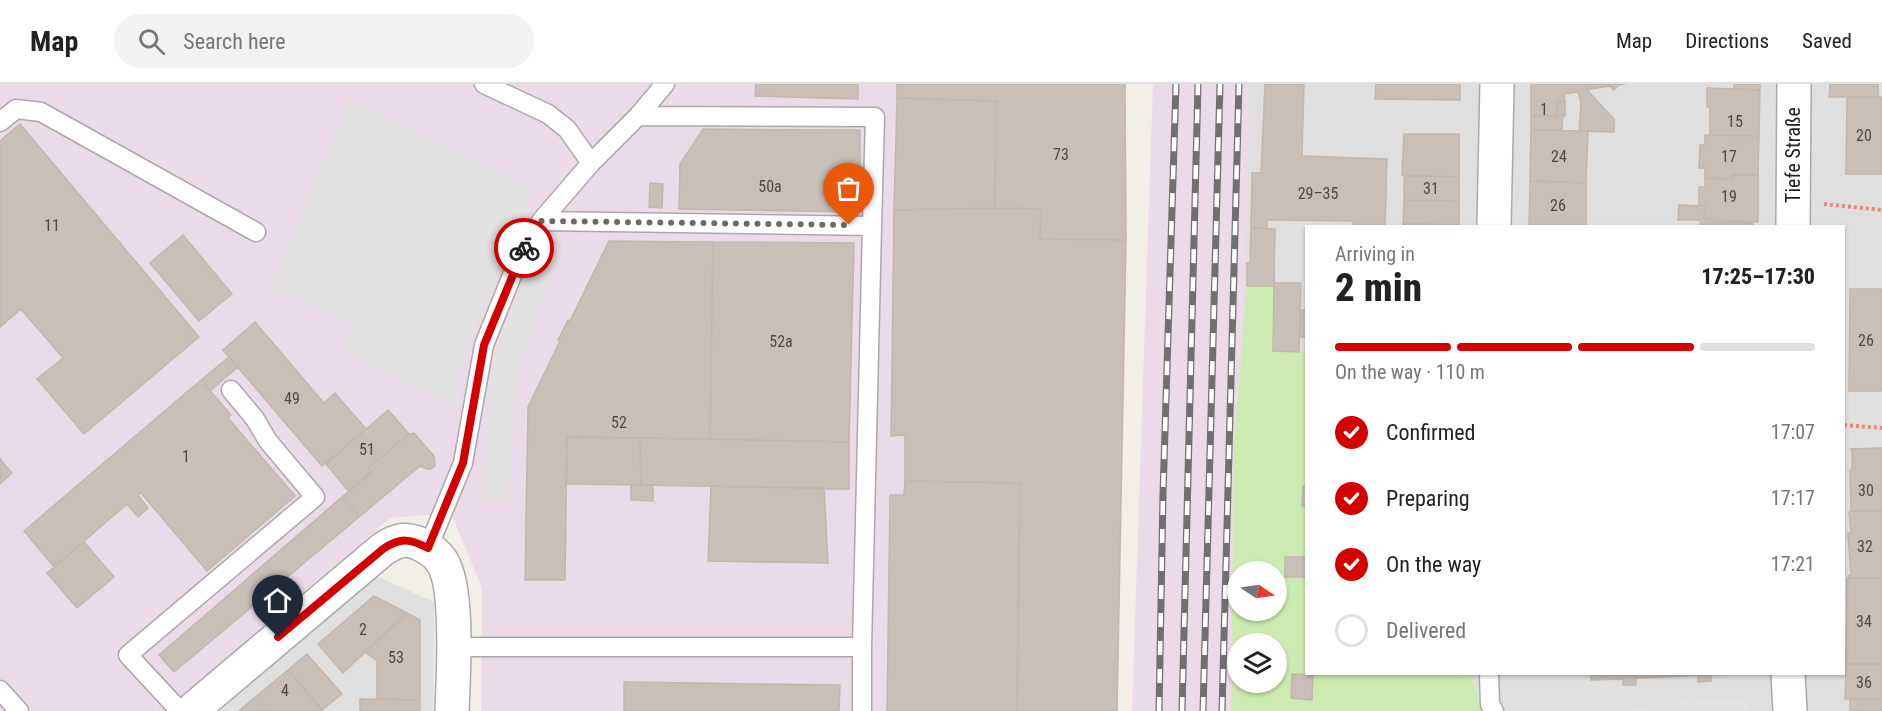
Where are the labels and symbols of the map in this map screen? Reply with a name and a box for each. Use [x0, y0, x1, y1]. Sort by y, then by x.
house number: 1 [1540, 100, 1548, 119]
street label: Tiefe Straße [1781, 107, 1805, 203]
house number: 15 [1727, 112, 1743, 131]
house number: 20 [1856, 126, 1872, 145]
house number: 73 [1053, 145, 1069, 164]
house number: 24 [1551, 147, 1567, 166]
house number: 17 [1721, 147, 1737, 166]
pin [823, 163, 874, 225]
house number: 50a [758, 177, 782, 196]
house number: 31 [1423, 179, 1439, 198]
house number: 29–35 [1298, 184, 1338, 203]
house number: 19 [1721, 187, 1737, 206]
house number: 26 [1550, 196, 1566, 215]
house number: 11 [44, 216, 60, 235]
courier [494, 218, 554, 278]
house number: 26 [1858, 331, 1874, 350]
house number: 52a [769, 332, 793, 351]
house number: 49 [284, 389, 300, 408]
house number: 52 [611, 413, 627, 432]
house number: 51 [359, 440, 375, 459]
house number: 1 [182, 447, 190, 466]
house number: 30 [1858, 481, 1874, 500]
house number: 32 [1857, 537, 1873, 556]
north arrow [1227, 561, 1287, 621]
pin [252, 575, 303, 637]
house number: 34 [1856, 612, 1872, 631]
house number: 2 [359, 620, 367, 639]
house number: 53 [388, 648, 404, 667]
house number: 36 [1856, 673, 1872, 692]
house number: 4 [281, 681, 289, 700]

